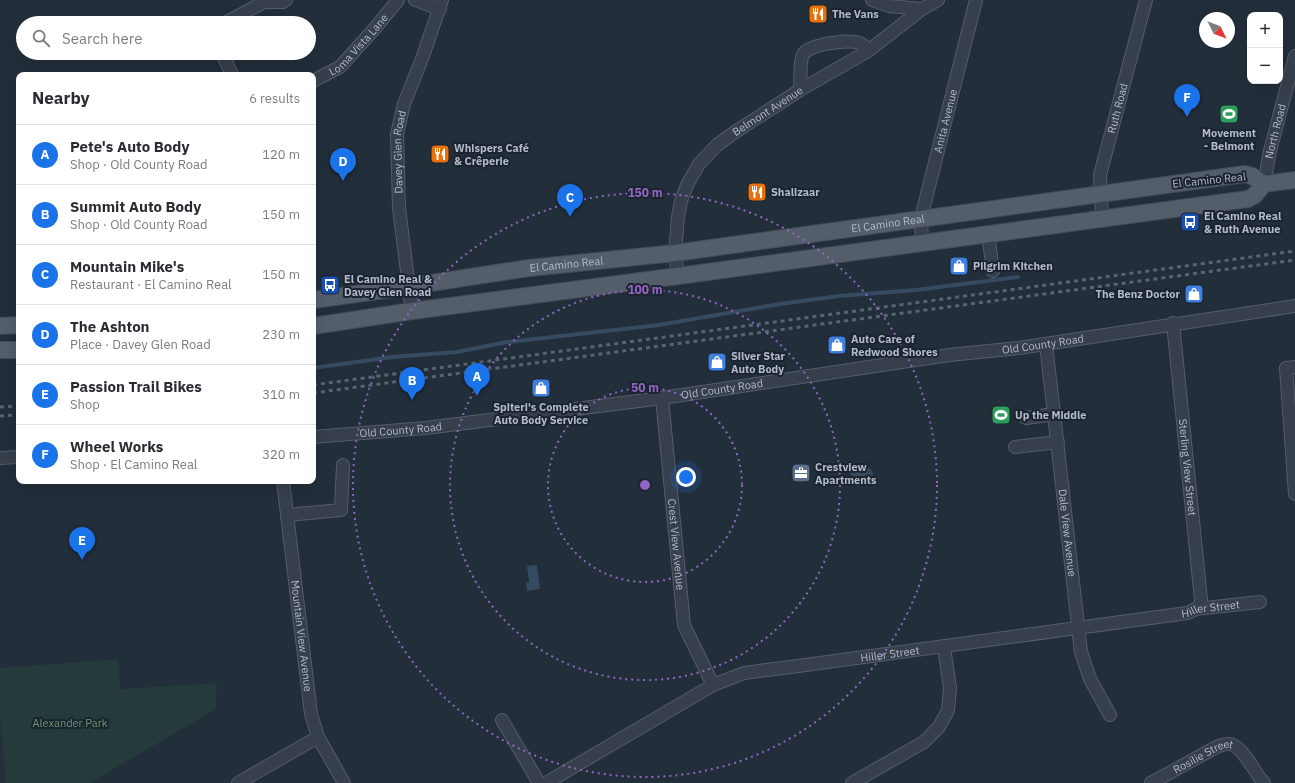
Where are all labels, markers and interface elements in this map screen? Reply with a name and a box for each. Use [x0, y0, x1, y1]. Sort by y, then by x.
restaurant icon: The Vans [807, 3, 829, 25]
place label: The Vans [832, 7, 879, 21]
street label: Loma Vista Lane [326, 11, 391, 79]
north arrow [1199, 12, 1235, 48]
map controls [1247, 12, 1283, 84]
button: + [1247, 12, 1283, 48]
search box [16, 16, 316, 60]
icon: search [30, 27, 52, 49]
text: Search here [62, 29, 142, 48]
button: − [1247, 48, 1283, 84]
street label: Ruth Road [1104, 82, 1131, 135]
street label: Belmont Avenue [730, 83, 806, 139]
pin: F [1174, 84, 1200, 117]
text: Nearby [32, 87, 90, 109]
street label: Anita Avenue [931, 88, 960, 154]
text: 6 results [249, 90, 300, 107]
street label: North Road [1262, 102, 1289, 160]
sports icon: Movement - Belmont [1218, 103, 1240, 125]
street label: Davey Glen Road [390, 109, 409, 194]
place label: Movement - Belmont [1202, 126, 1256, 153]
text: Pete's Auto Body [70, 137, 189, 156]
place label: Whispers Café & Crêperie [454, 141, 529, 168]
restaurant icon: Whispers Café & Crêperie [429, 143, 451, 165]
text: A [41, 146, 49, 163]
text: 120 m [262, 146, 300, 163]
pin: D [330, 148, 356, 181]
text: Shop · Old County Road [70, 156, 208, 173]
street label: El Camino Real [1172, 169, 1246, 191]
restaurant icon: Shalizaar [746, 181, 768, 203]
pin: C [557, 184, 583, 217]
text: 150 m [627, 185, 663, 200]
place label: Shalizaar [771, 185, 820, 199]
text: Summit Auto Body [70, 197, 201, 216]
text: B [41, 206, 49, 223]
text: 150 m [262, 206, 300, 223]
place label: El Camino Real & Ruth Avenue [1204, 209, 1282, 236]
street label: El Camino Real [850, 211, 925, 236]
bus stop icon: El Camino Real & Ruth Avenue [1179, 211, 1201, 233]
text: Shop · Old County Road [70, 216, 208, 233]
street label: El Camino Real [529, 253, 604, 275]
shop icon: Pilgrim Kitchen [948, 255, 970, 277]
text: Mountain Mike's [70, 257, 184, 276]
place label: Pilgrim Kitchen [973, 259, 1053, 273]
text: C [41, 266, 49, 283]
text: 150 m [262, 266, 300, 283]
place label: El Camino Real & Davey Glen Road [344, 272, 432, 299]
bus stop icon: El Camino Real & Davey Glen Road [319, 274, 341, 296]
text: Restaurant · El Camino Real [70, 276, 232, 293]
text: 100 m [627, 282, 663, 297]
shop icon: The Benz Doctor [1183, 283, 1205, 305]
place label: The Benz Doctor [1095, 287, 1181, 301]
text: The Ashton [70, 317, 150, 336]
text: D [40, 326, 50, 343]
text: 230 m [262, 326, 300, 343]
street label: Old County Road [1001, 331, 1085, 357]
place label: Auto Care of Redwood Shores [851, 332, 938, 359]
shop icon: Auto Care of Redwood Shores [826, 334, 848, 356]
text: Place · Davey Glen Road [70, 336, 211, 353]
place label: Silver Star Auto Body [731, 349, 786, 376]
shop icon: Silver Star Auto Body [706, 351, 728, 373]
pin: A [464, 363, 490, 396]
pin: B [399, 367, 425, 400]
street label: Old County Road [680, 376, 764, 402]
text: Passion Trail Bikes [70, 377, 202, 396]
shop icon: Spiteri's Complete Auto Body Service [530, 377, 552, 399]
text: 50 m [631, 380, 659, 395]
text: E [41, 386, 49, 403]
text: 310 m [262, 386, 300, 403]
text: Shop [70, 396, 100, 413]
place label: Spiteri's Complete Auto Body Service [493, 400, 589, 427]
sports icon: Up the Middle [990, 404, 1012, 426]
place label: Up the Middle [1015, 408, 1087, 422]
street label: Sterling View Street [1176, 418, 1199, 517]
street label: Old County Road [359, 419, 443, 440]
text: Wheel Works [70, 437, 163, 456]
text: F [41, 446, 49, 463]
text: 320 m [262, 446, 300, 463]
text: Shop · El Camino Real [70, 456, 197, 473]
place label: Crestview Apartments [815, 460, 877, 487]
office icon: Crestview Apartments [790, 462, 812, 484]
your location [676, 467, 696, 487]
centre of rings [638, 478, 652, 492]
street label: Dale View Avenue [1056, 488, 1079, 577]
street label: Crest View Avenue [665, 498, 688, 591]
pin: E [69, 527, 95, 560]
street label: Mountain View Avenue [288, 579, 315, 692]
street label: Hiller Street [1180, 597, 1241, 621]
street label: Hiller Street [860, 643, 920, 665]
park label: Alexander Park [33, 716, 108, 730]
street label: Rosilie Street [1170, 737, 1235, 777]

